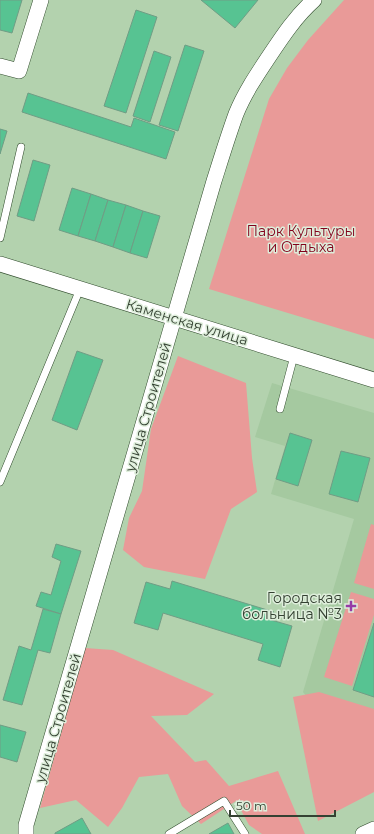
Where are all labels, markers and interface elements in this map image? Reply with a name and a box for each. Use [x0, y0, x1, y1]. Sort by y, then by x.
park label: Парк Культуры и Отдыха [246, 222, 356, 256]
street label: Каменская улица [124, 295, 250, 349]
street label: улица Строителей [121, 340, 175, 475]
place label: Городская больница №3 [242, 589, 342, 623]
marker: Городская больница №3 [345, 600, 357, 612]
street label: улица Строителей [31, 651, 85, 786]
scale bar [230, 792, 335, 818]
text: 50 m [236, 798, 267, 813]

